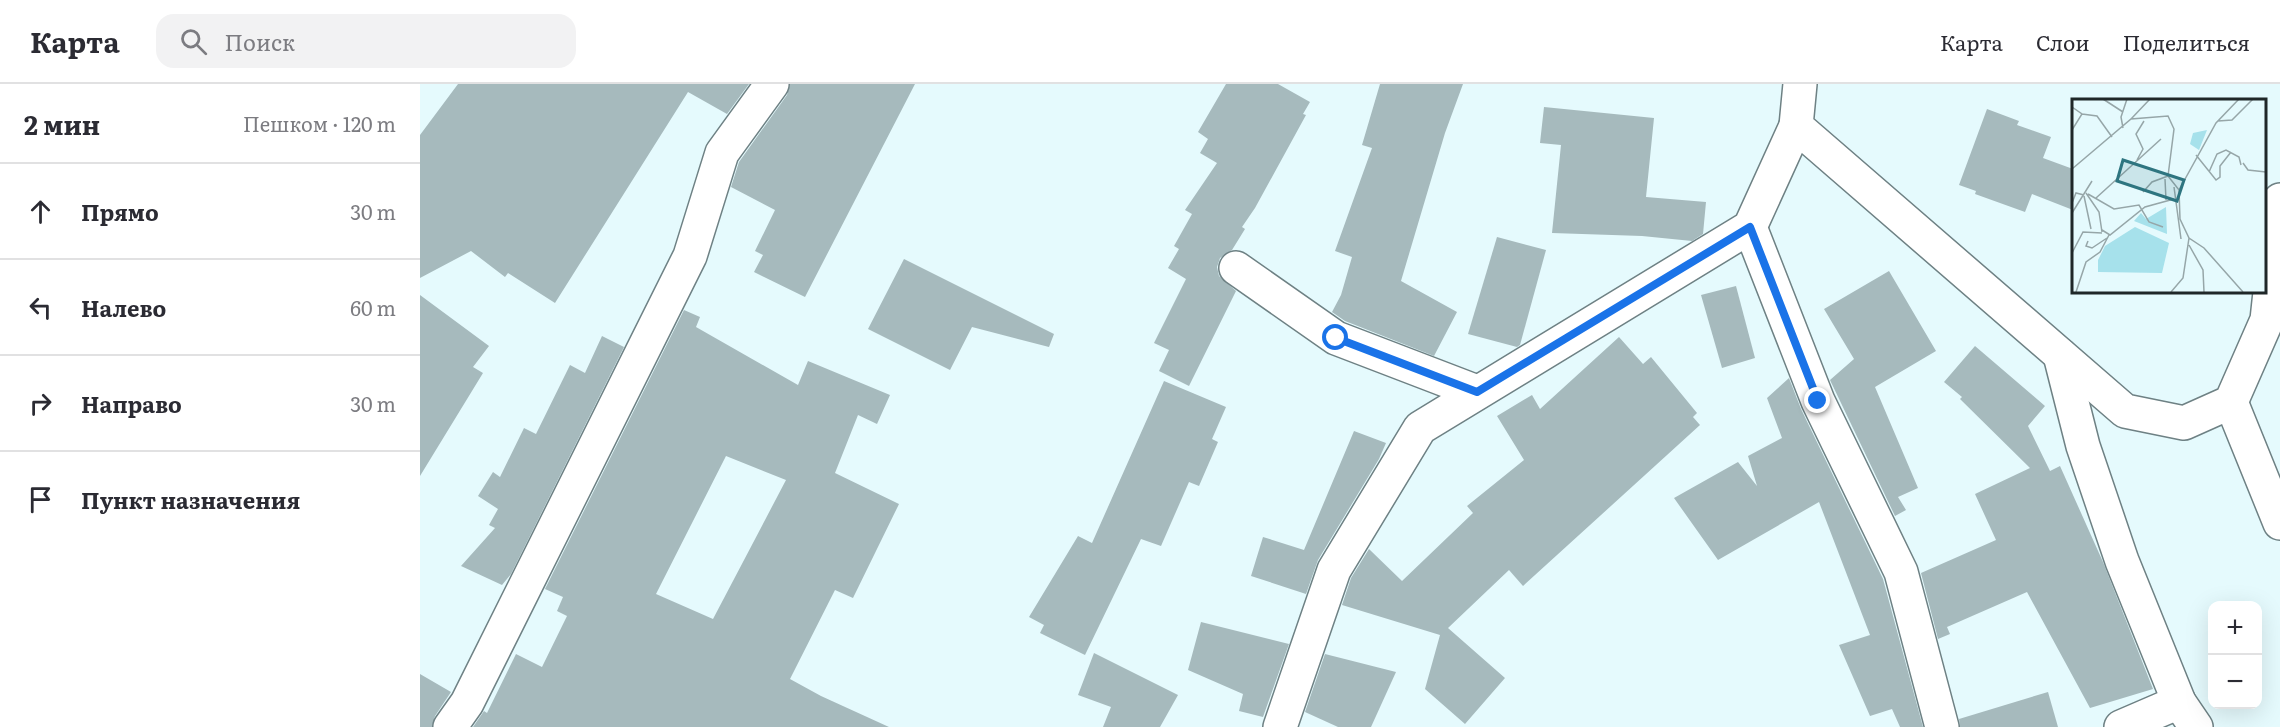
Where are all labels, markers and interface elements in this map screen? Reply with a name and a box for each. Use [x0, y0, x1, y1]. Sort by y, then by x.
search box [156, 14, 576, 68]
text: Карта [30, 20, 120, 62]
icon: search [177, 25, 210, 58]
text: Поиск [225, 25, 295, 58]
text: Карта [1940, 26, 2003, 57]
text: Слои [2036, 26, 2090, 57]
text: Поделиться [2123, 26, 2250, 57]
inset map [2072, 99, 2265, 292]
text: 2 мин [24, 104, 100, 143]
text: Пешком · 120 m [243, 108, 396, 138]
icon: ahead [24, 195, 57, 228]
text: Прямо [81, 195, 159, 228]
text: 30 m [350, 196, 396, 226]
icon: left [24, 291, 57, 324]
text: Налево [81, 291, 166, 324]
text: 60 m [350, 292, 396, 322]
route start [1322, 324, 1348, 350]
icon: right [24, 387, 57, 420]
text: Направо [81, 387, 182, 420]
route end [1804, 387, 1830, 413]
text: 30 m [350, 388, 396, 418]
icon: arrive [24, 483, 57, 516]
text: Пункт назначения [81, 483, 300, 516]
map controls [2208, 601, 2262, 709]
button: + [2208, 601, 2262, 655]
button: − [2208, 655, 2262, 709]

